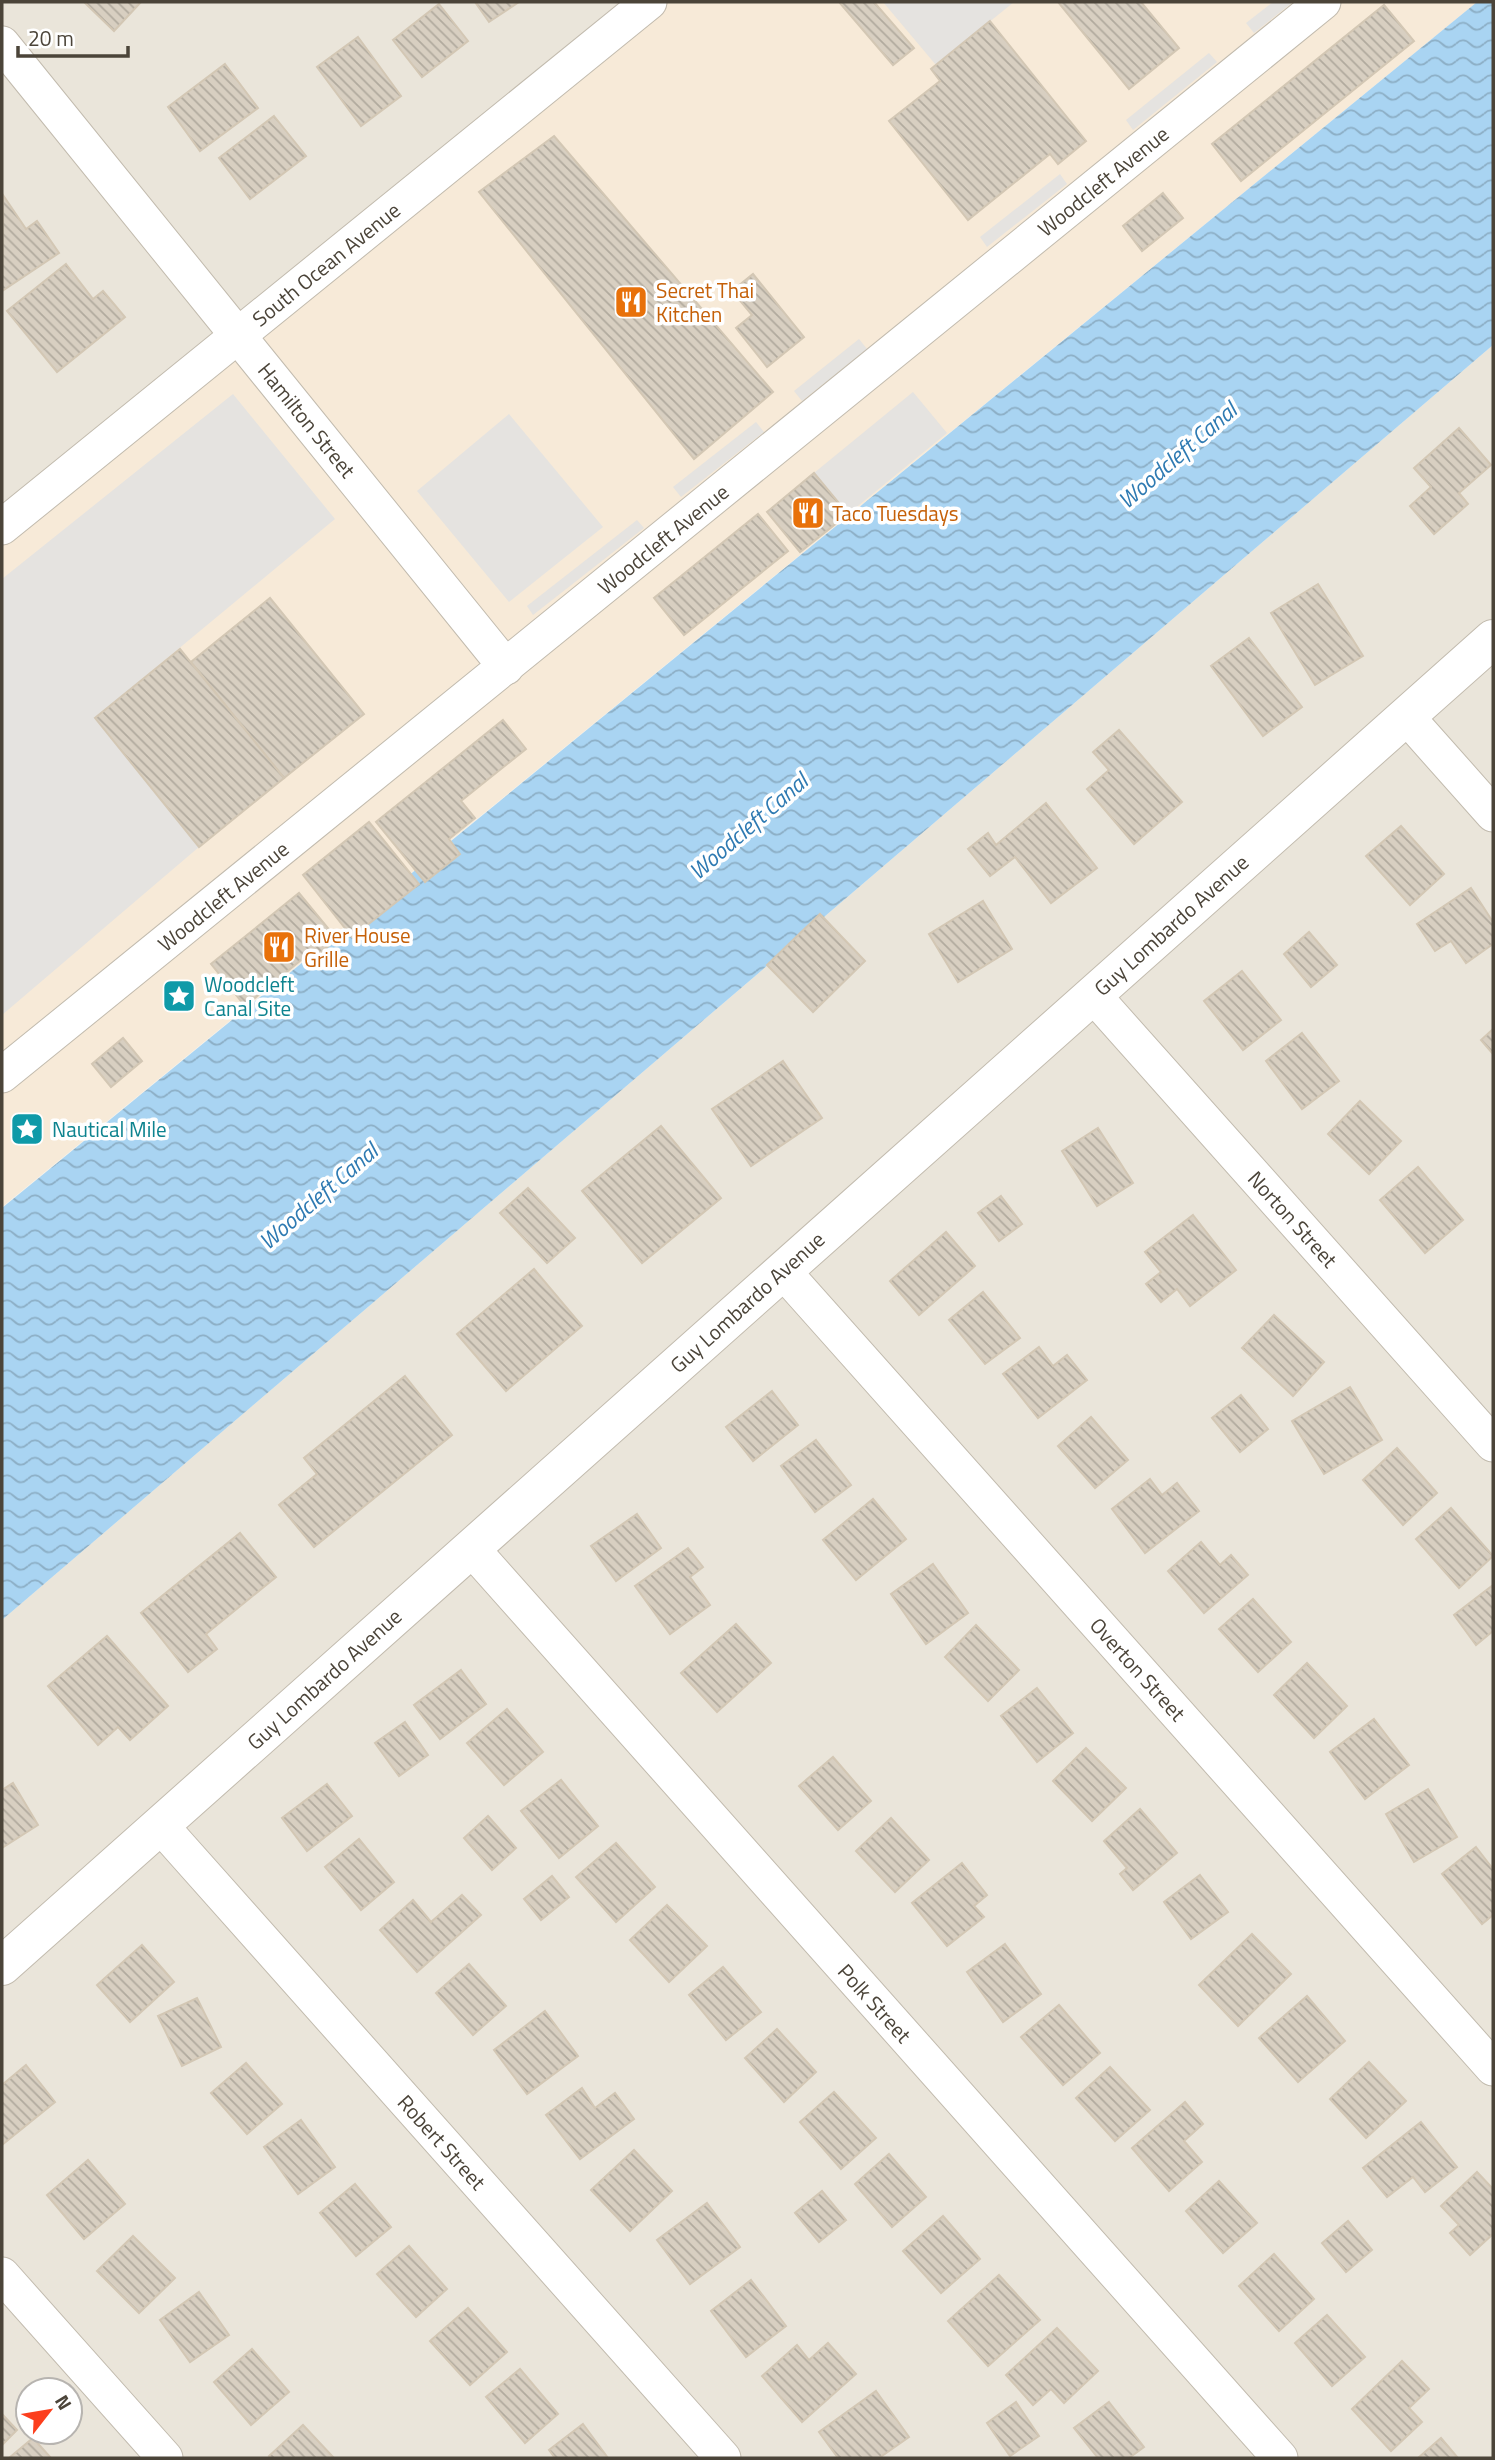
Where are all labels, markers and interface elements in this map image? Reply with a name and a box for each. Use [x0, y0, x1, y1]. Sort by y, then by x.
scale bar [18, 14, 128, 58]
text: 20 m [28, 22, 74, 54]
street label: Woodcleft Avenue [1030, 118, 1176, 244]
street label: South Ocean Avenue [245, 194, 407, 334]
place label: Secret Thai Kitchen [656, 274, 754, 330]
restaurant icon: Secret Thai Kitchen [612, 283, 650, 321]
street label: Hamilton Street [250, 355, 364, 485]
water label: Woodcleft Canal [1110, 391, 1247, 517]
street label: Woodcleft Avenue [590, 476, 736, 602]
restaurant icon: Taco Tuesdays [789, 494, 827, 532]
place label: Taco Tuesdays [832, 497, 958, 529]
water label: Woodcleft Canal [681, 762, 818, 888]
street label: Woodcleft Avenue [150, 833, 296, 959]
street label: Guy Lombardo Avenue [1087, 847, 1255, 1003]
place label: River House Grille [304, 919, 411, 975]
restaurant icon: River House Grille [260, 928, 298, 966]
place label: Woodcleft Canal Site [204, 968, 295, 1024]
place icon: Woodcleft Canal Site [160, 977, 198, 1015]
place icon: Nautical Mile [8, 1110, 46, 1148]
place label: Nautical Mile [52, 1113, 167, 1145]
water label: Woodcleft Canal [251, 1132, 388, 1258]
street label: Norton Street [1241, 1163, 1346, 1275]
street label: Guy Lombardo Avenue [663, 1224, 831, 1380]
street label: Guy Lombardo Avenue [240, 1601, 408, 1757]
street label: Overton Street [1083, 1610, 1194, 1729]
street label: Polk Street [831, 1956, 920, 2050]
street label: Robert Street [390, 2087, 494, 2197]
north arrow [14, 2376, 84, 2446]
text: N [48, 2389, 80, 2415]

